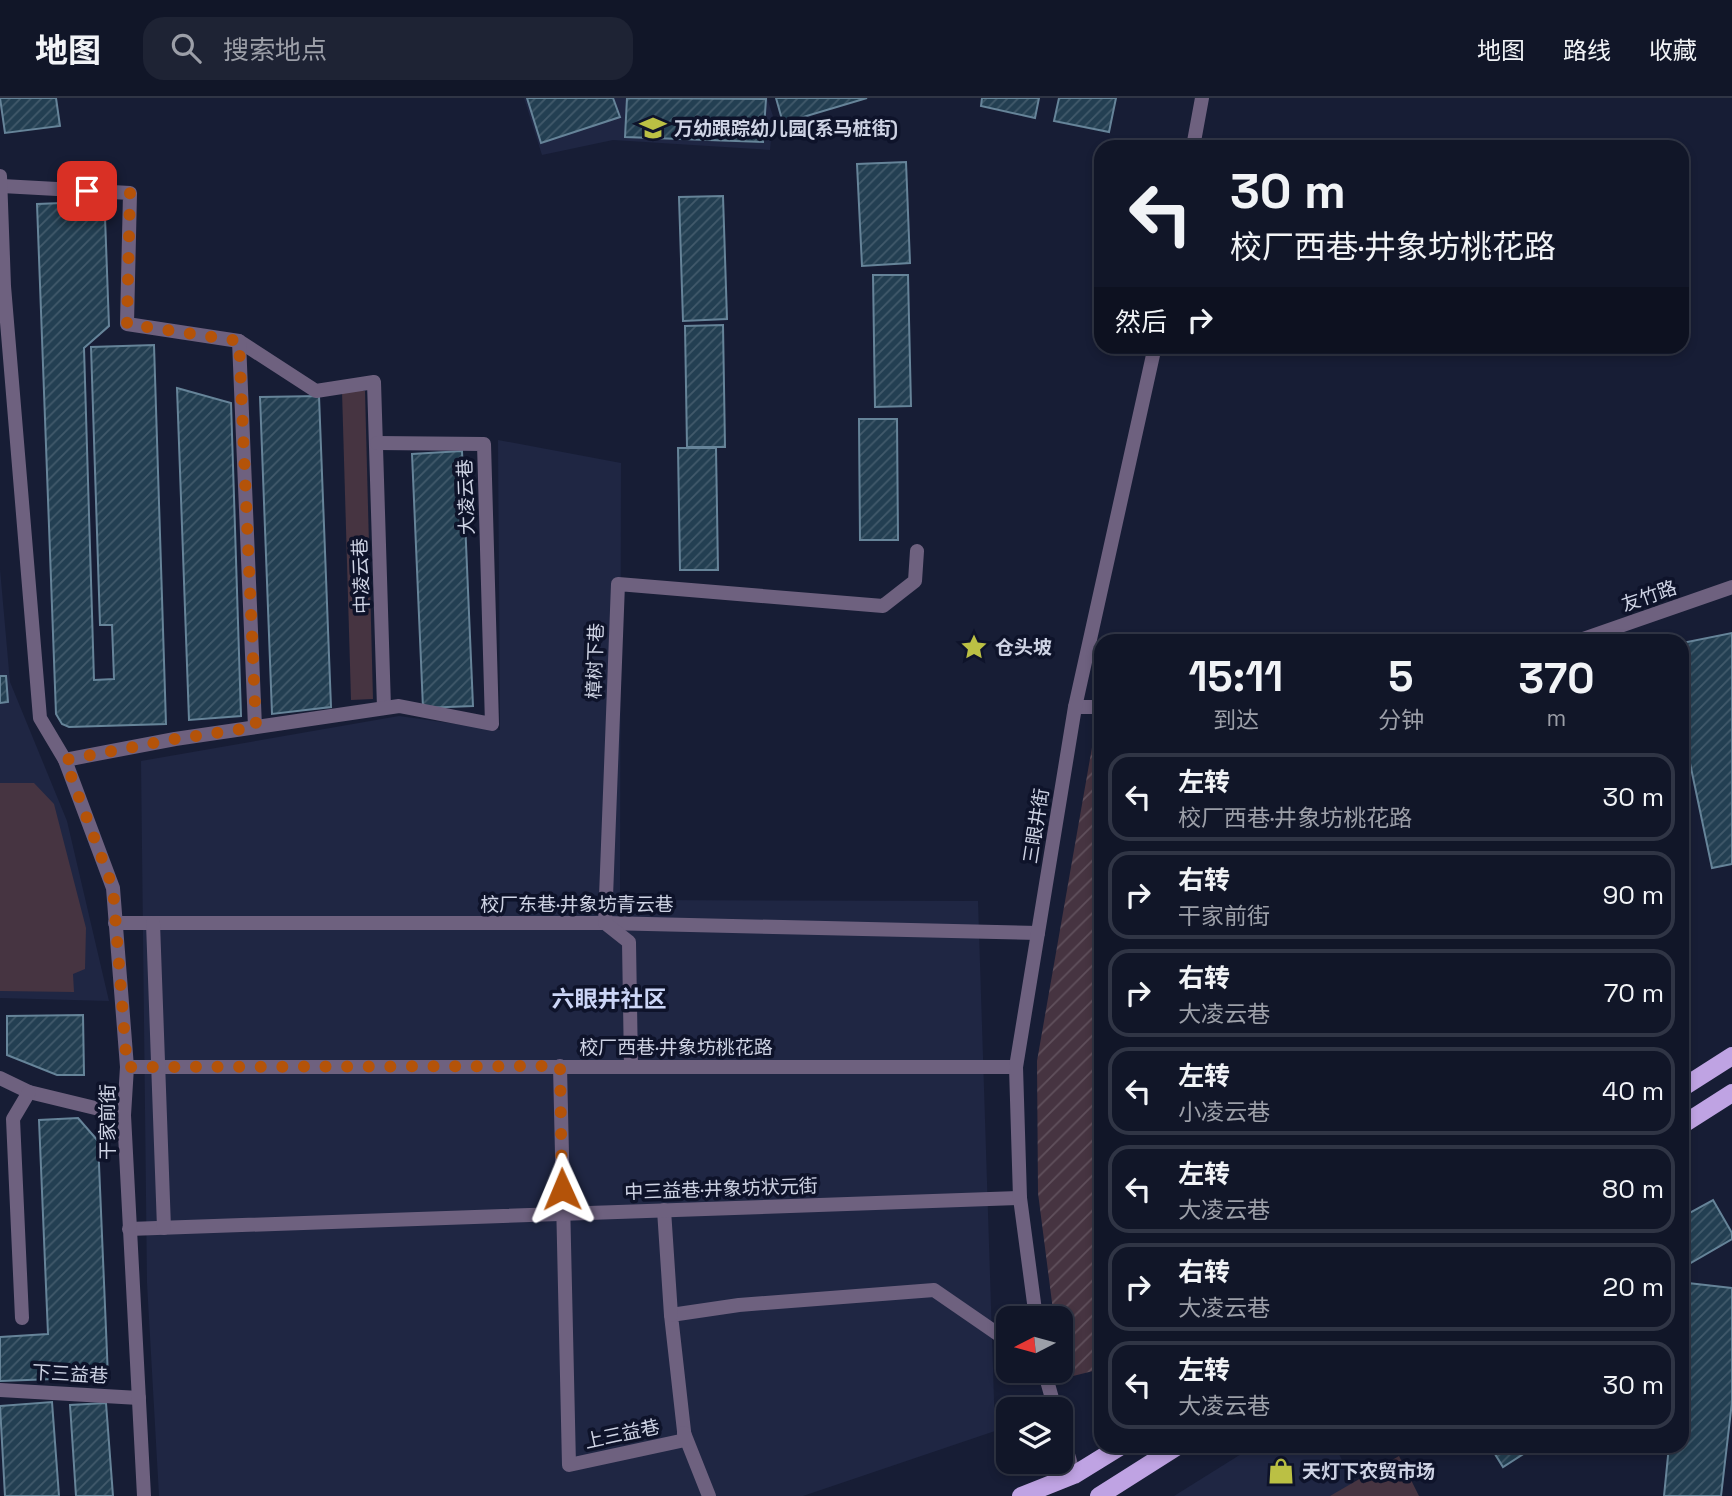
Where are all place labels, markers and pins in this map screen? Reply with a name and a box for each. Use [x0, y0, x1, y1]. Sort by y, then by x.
school or university icon: 万幼跟踪幼儿园(系马桩街) [638, 113, 668, 143]
place label: 万幼跟踪幼儿园(系马桩街) [674, 116, 898, 141]
pin [57, 161, 117, 221]
place icon: 仓头坡 [959, 632, 989, 662]
place label: 仓头坡 [995, 635, 1052, 660]
shop icon: 天灯下农贸市场 [1266, 1456, 1296, 1486]
place label: 天灯下农贸市场 [1302, 1459, 1435, 1484]

